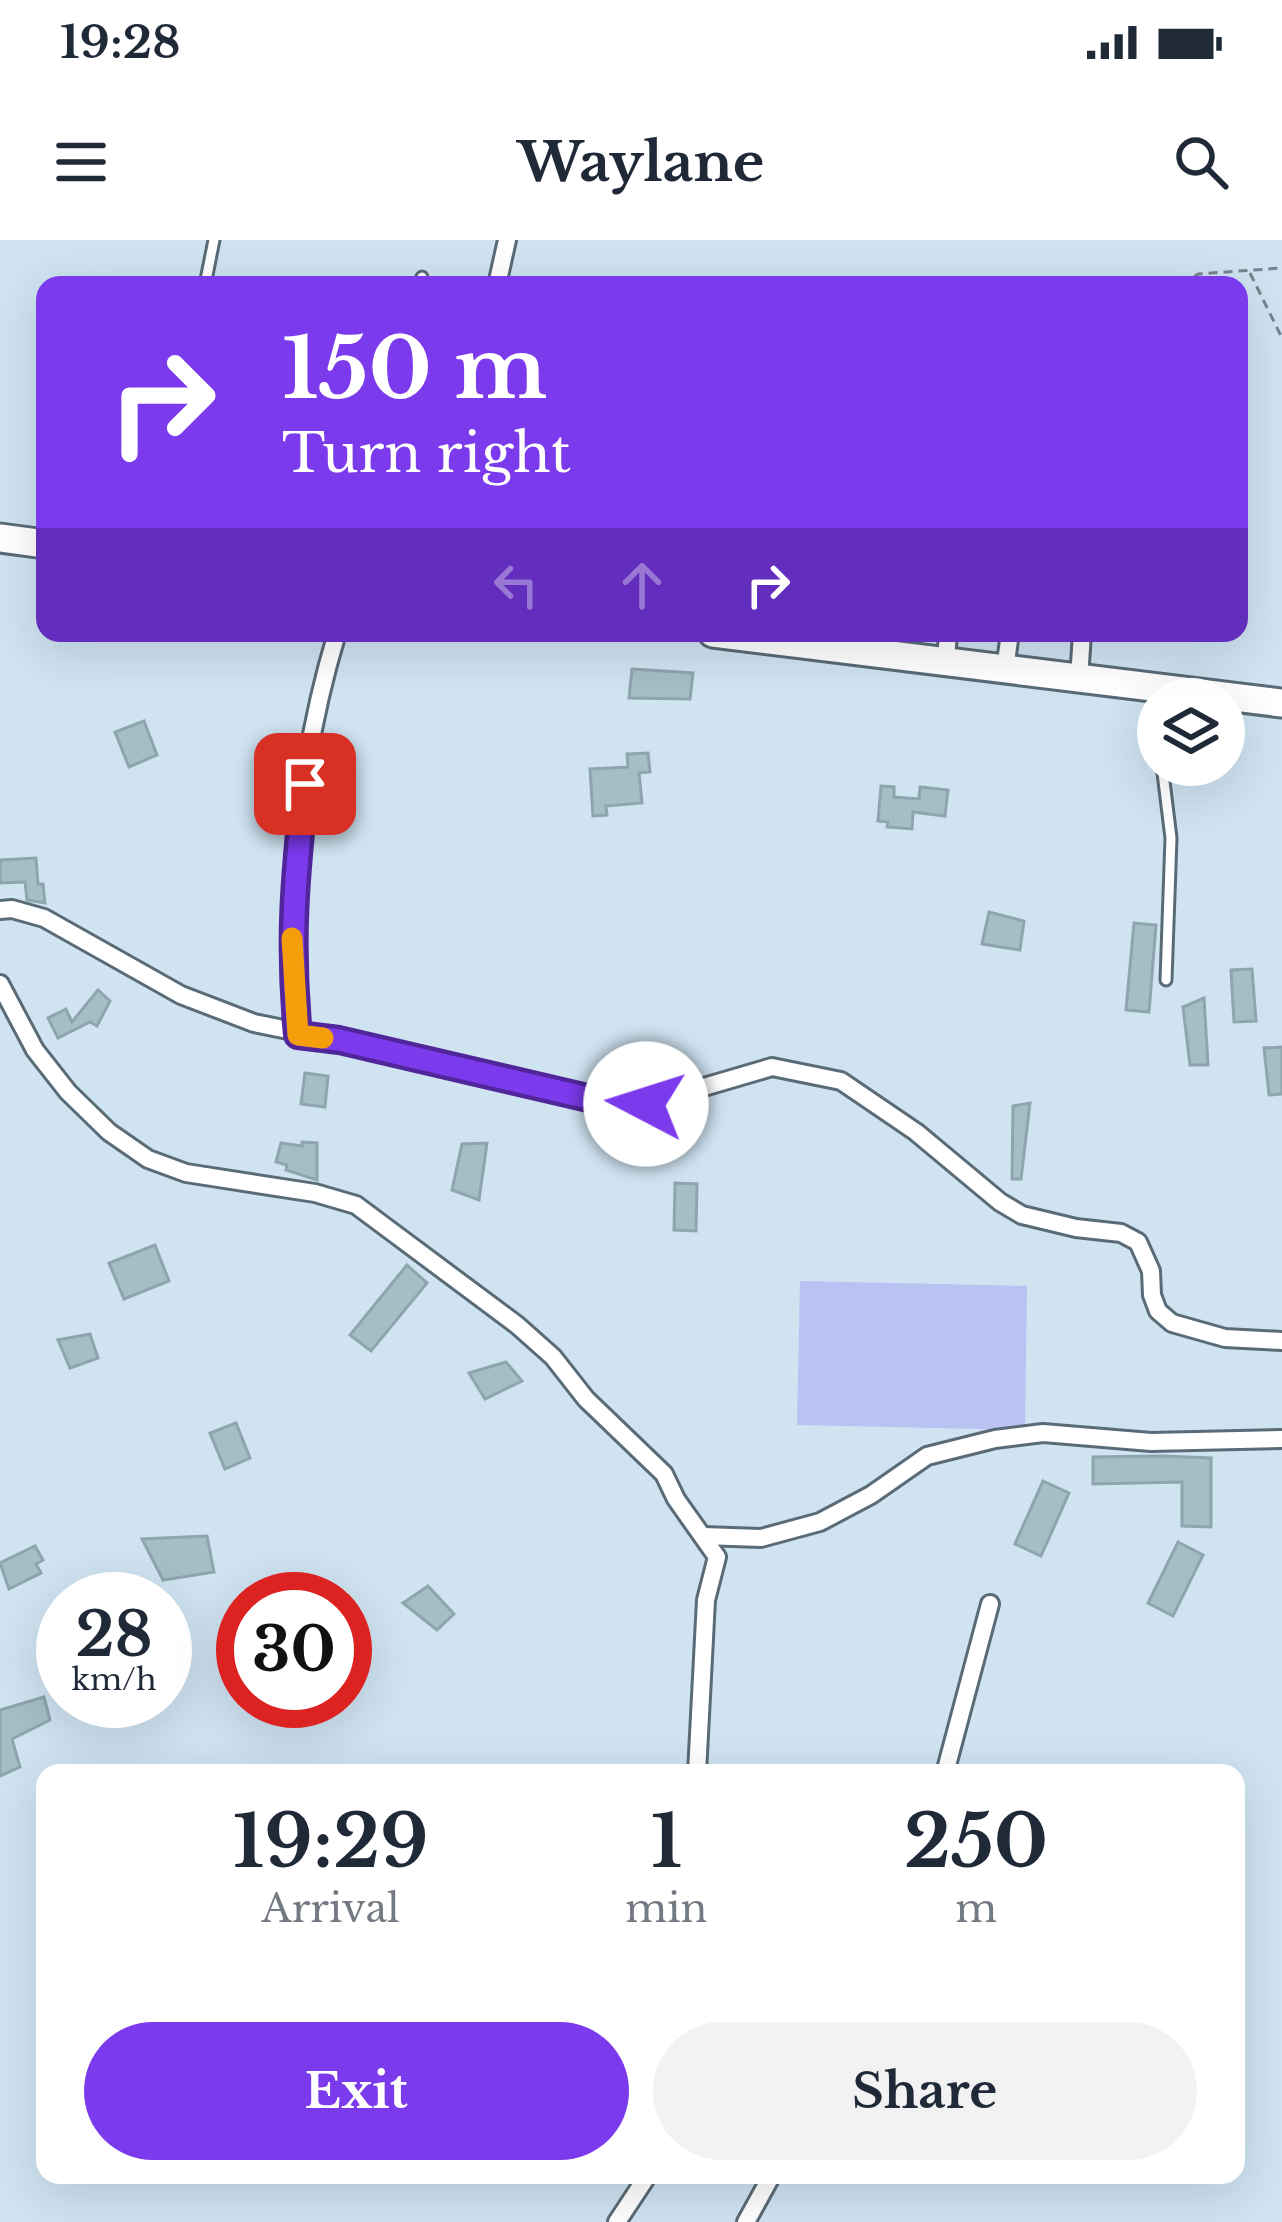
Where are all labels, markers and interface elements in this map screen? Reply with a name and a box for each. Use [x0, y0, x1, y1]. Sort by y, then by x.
text: 19:28 [60, 14, 181, 70]
icon: menu [48, 129, 114, 195]
text: Waylane [518, 129, 764, 196]
icon: search [1168, 129, 1234, 195]
text: 150 m [282, 317, 547, 421]
icon: right [84, 324, 240, 480]
text: Turn right [282, 420, 571, 487]
icon: left [483, 552, 549, 618]
icon: ahead [609, 552, 675, 618]
icon: right [735, 552, 801, 618]
map controls [1137, 678, 1245, 786]
button: layers [1137, 678, 1245, 786]
pin [254, 733, 356, 835]
icon: arrive [272, 751, 338, 817]
position arrow [583, 1041, 709, 1167]
speed limit sign: 30 [216, 1572, 372, 1728]
text: 28 [75, 1598, 153, 1672]
text: km/h [71, 1661, 157, 1698]
text: 19:29 [233, 1797, 429, 1886]
text: 1 [651, 1797, 682, 1886]
text: 250 [904, 1797, 1048, 1886]
text: Arrival [262, 1884, 400, 1933]
text: min [625, 1884, 707, 1933]
text: m [955, 1884, 997, 1933]
button: Exit [84, 2022, 629, 2160]
button: Share [653, 2022, 1197, 2160]

